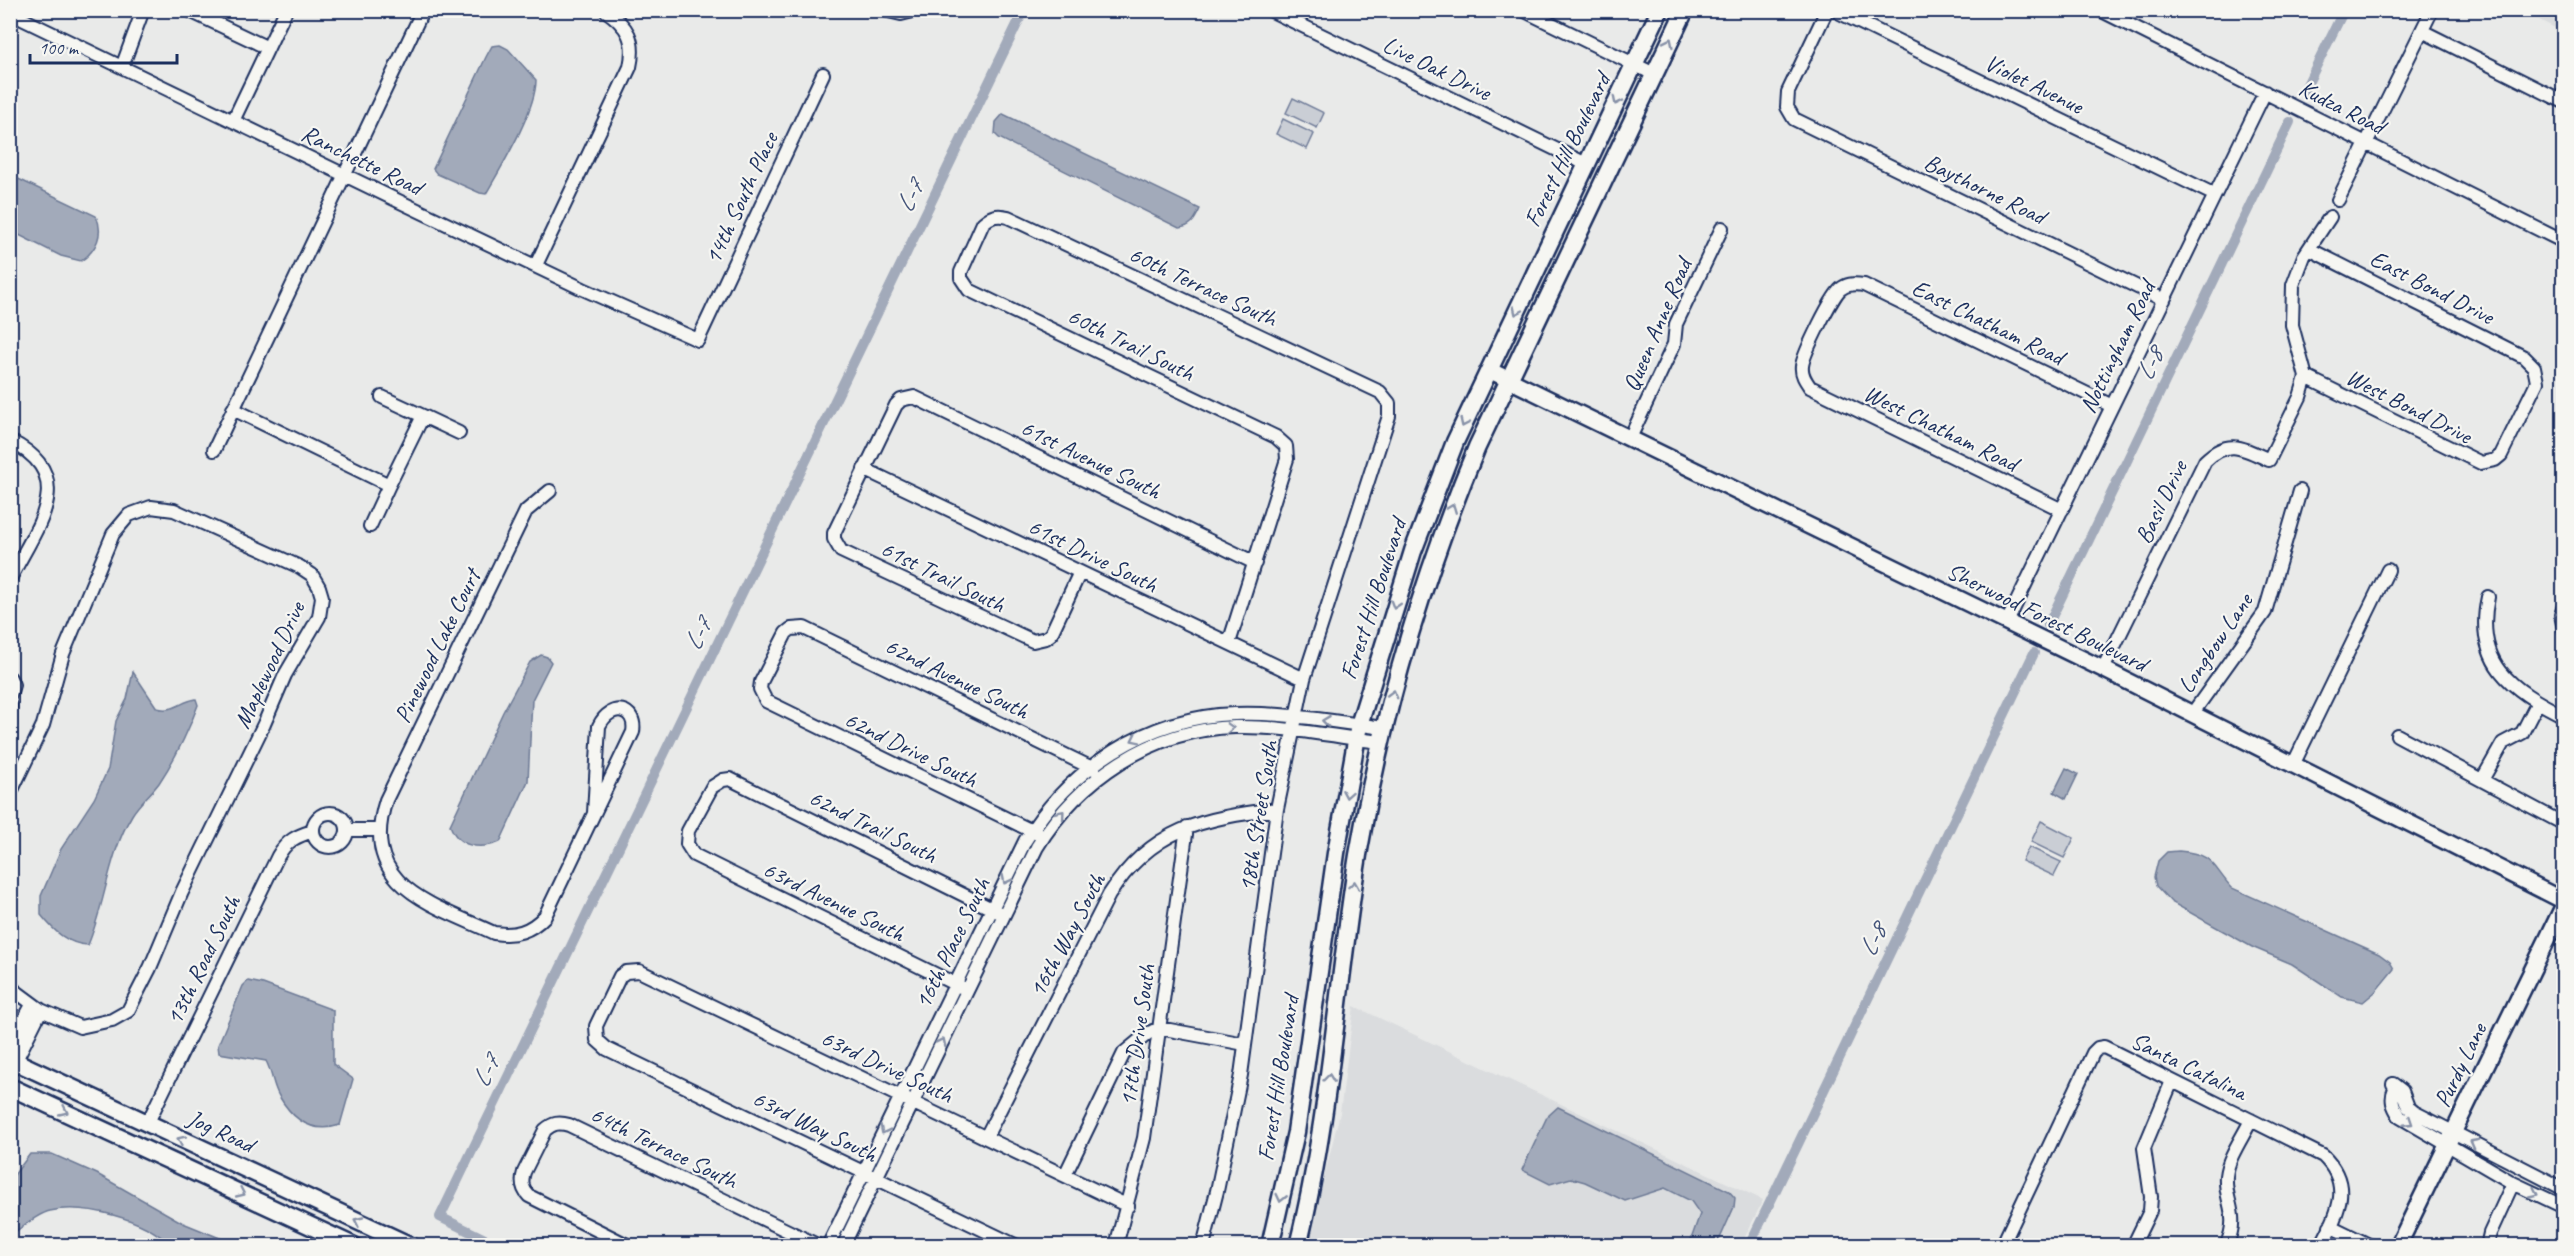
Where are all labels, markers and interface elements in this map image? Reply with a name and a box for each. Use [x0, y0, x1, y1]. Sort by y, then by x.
scale bar [30, 27, 177, 65]
street label: Live Oak Drive [1378, 29, 1498, 108]
text: 100 m [39, 37, 80, 59]
one-way arrow [1662, 38, 1674, 49]
street label: Violet Avenue [1980, 47, 2090, 122]
street label: Forest Hill Boulevard [1517, 65, 1619, 232]
street label: Kudza Road [2294, 73, 2393, 143]
one-way arrow [1612, 95, 1624, 106]
street label: Ranchette Road [297, 118, 431, 204]
street label: 14th South Place [697, 125, 786, 269]
street label: Baythorne Road [1919, 147, 2054, 233]
water label: L-7 [888, 170, 933, 218]
street label: 60th Terrace South [1124, 239, 1283, 334]
street label: East Bond Drive [2365, 243, 2501, 332]
street label: Queen Anne Road [1616, 251, 1700, 396]
street label: East Chatham Road [1907, 272, 2072, 373]
street label: Nottingham Road [2072, 273, 2163, 418]
street label: 60th Trail South [1063, 300, 1200, 388]
one-way arrow [1513, 305, 1525, 316]
water label: L-8 [2128, 338, 2173, 386]
street label: West Bond Drive [2341, 362, 2479, 451]
street label: West Chatham Road [1859, 378, 2026, 480]
street label: 61st Avenue South [1016, 412, 1167, 506]
one-way arrow [1460, 417, 1472, 428]
street label: Basil Drive [2128, 454, 2195, 548]
one-way arrow [1445, 503, 1457, 514]
street label: 61st Drive South [1023, 511, 1164, 600]
street label: Forest Hill Boulevard [1333, 512, 1414, 683]
street label: 61st Trail South [876, 533, 1011, 619]
street label: Sherwood Forest Boulevard [1942, 555, 2155, 680]
street label: Pinewood Lake Court [387, 562, 488, 728]
street label: Longbow Lane [2171, 586, 2260, 699]
street label: Maplewood Drive [227, 595, 312, 733]
one-way arrow [1389, 599, 1402, 610]
water label: L-7 [676, 608, 721, 656]
street label: 62nd Avenue South [880, 630, 1035, 726]
one-way arrow [1386, 689, 1398, 700]
street label: 62nd Drive South [840, 704, 983, 795]
one-way arrow [1321, 715, 1330, 728]
one-way arrow [1225, 722, 1234, 734]
one-way arrow [1130, 732, 1141, 744]
street label: 18th Street South [1231, 737, 1285, 893]
street label: 62nd Trail South [804, 782, 943, 870]
one-way arrow [1341, 789, 1354, 799]
one-way arrow [1054, 809, 1065, 820]
street label: 63rd Avenue South [758, 854, 911, 949]
street label: 16th Way South [1022, 867, 1113, 1002]
street label: 16th Place South [907, 872, 997, 1013]
one-way arrow [1002, 873, 1014, 884]
one-way arrow [1348, 880, 1360, 889]
street label: 13th Road South [159, 889, 248, 1030]
water label: L-8 [1851, 914, 1896, 962]
street label: 17th Drive South [1112, 961, 1162, 1108]
street label: Forest Hill Boulevard [1250, 990, 1306, 1163]
street label: Purdy Lane [2427, 1016, 2494, 1112]
street label: 63rd Drive South [816, 1022, 959, 1110]
street label: Santa Catalina [2126, 1025, 2254, 1108]
one-way arrow [935, 1037, 947, 1048]
water label: L-7 [464, 1045, 509, 1093]
one-way arrow [1322, 1074, 1335, 1083]
street label: 63rd Way South [748, 1083, 883, 1170]
street label: 64th Terrace South [586, 1099, 744, 1196]
street label: Jog Road [182, 1102, 262, 1161]
one-way arrow [57, 1104, 68, 1116]
one-way arrow [2403, 1115, 2413, 1127]
one-way arrow [880, 1124, 892, 1135]
one-way arrow [177, 1135, 188, 1147]
one-way arrow [2470, 1139, 2480, 1150]
one-way arrow [2527, 1185, 2538, 1197]
one-way arrow [234, 1186, 245, 1198]
one-way arrow [1276, 1192, 1289, 1202]
one-way arrow [354, 1216, 365, 1228]

